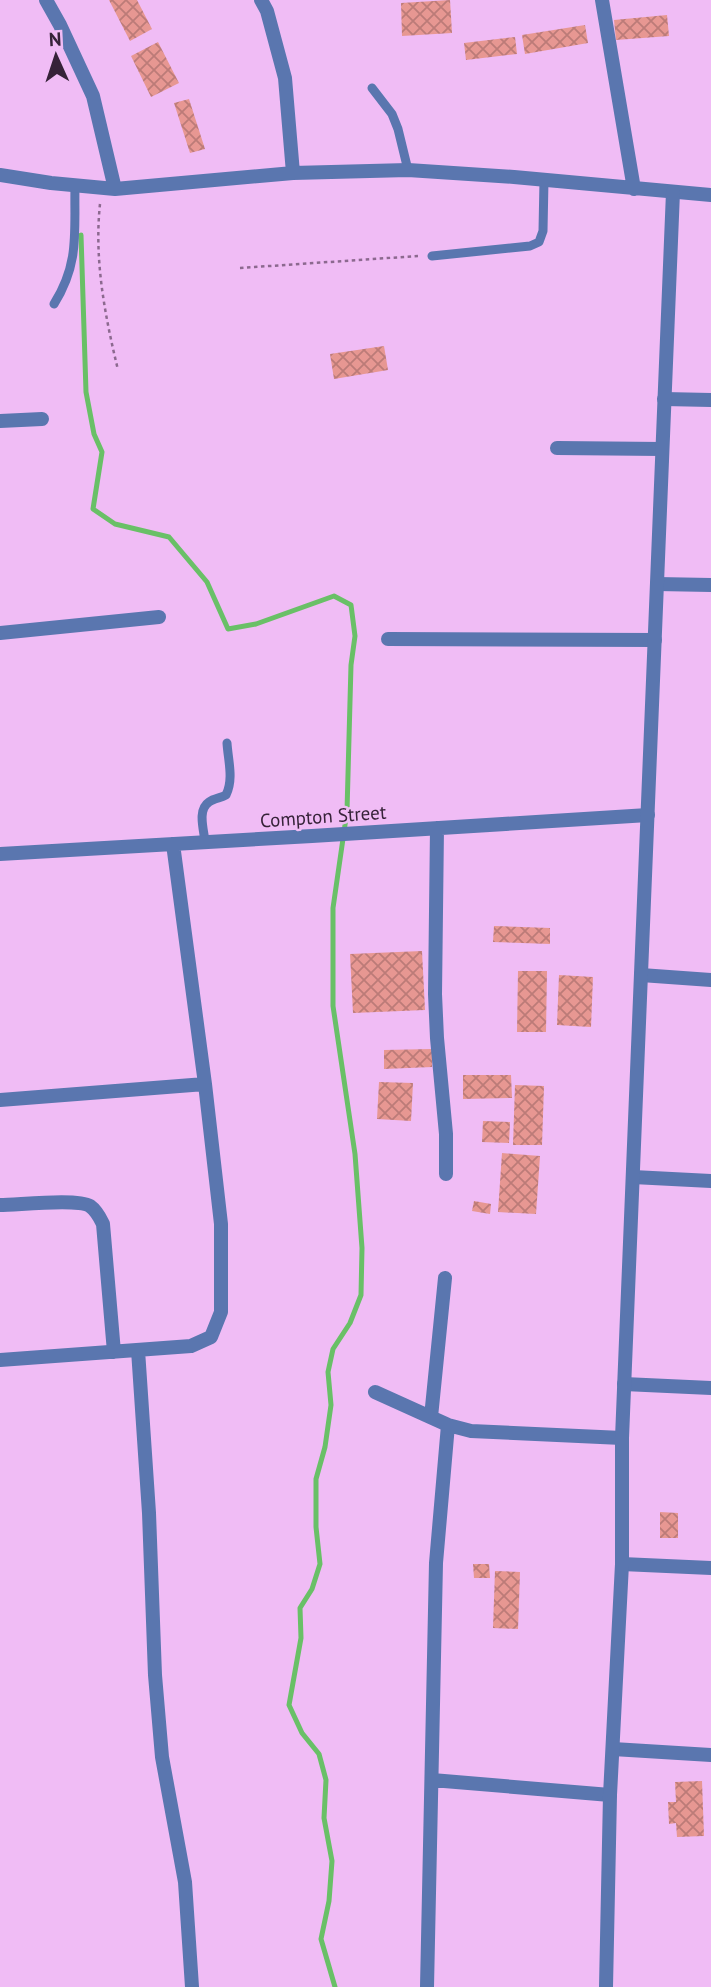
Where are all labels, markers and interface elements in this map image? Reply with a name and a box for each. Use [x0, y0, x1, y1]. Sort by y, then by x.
north arrow [21, 21, 91, 91]
text: N [48, 27, 62, 51]
street label: Compton Street [259, 800, 387, 832]

